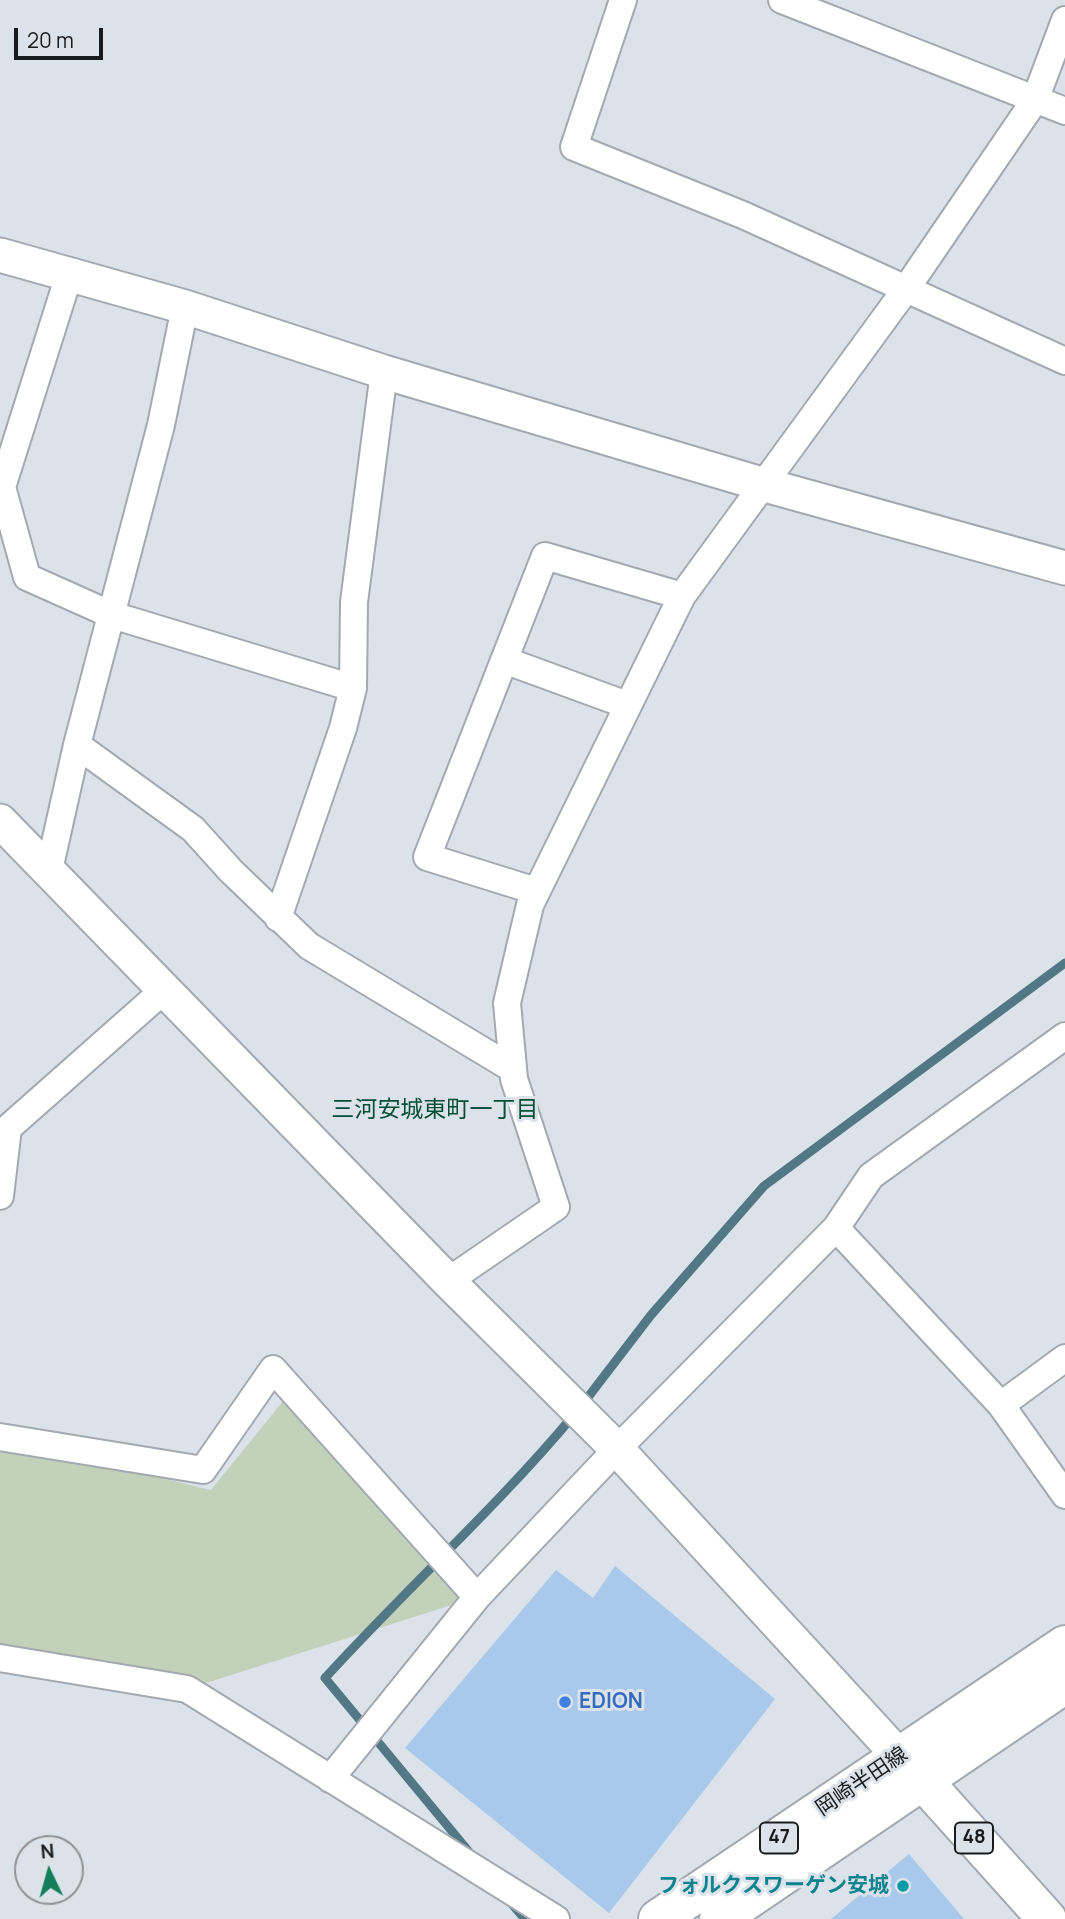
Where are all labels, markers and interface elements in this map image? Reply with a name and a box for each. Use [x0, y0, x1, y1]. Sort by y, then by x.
scale bar [18, 14, 107, 58]
text: 20 m [27, 26, 74, 54]
district label: 三河安城東町一丁目 [332, 1097, 538, 1125]
place label: EDION [579, 1689, 643, 1715]
marker: EDION [557, 1694, 573, 1710]
street label: 岡崎半田線 [811, 1742, 913, 1822]
road number: 47 [760, 1822, 798, 1854]
road number: 48 [955, 1822, 993, 1854]
north arrow [14, 1835, 84, 1905]
text: N [39, 1838, 55, 1865]
place label: フォルクスワーゲン安城 [658, 1873, 889, 1899]
marker: フォルクスワーゲン安城 [895, 1878, 911, 1894]

